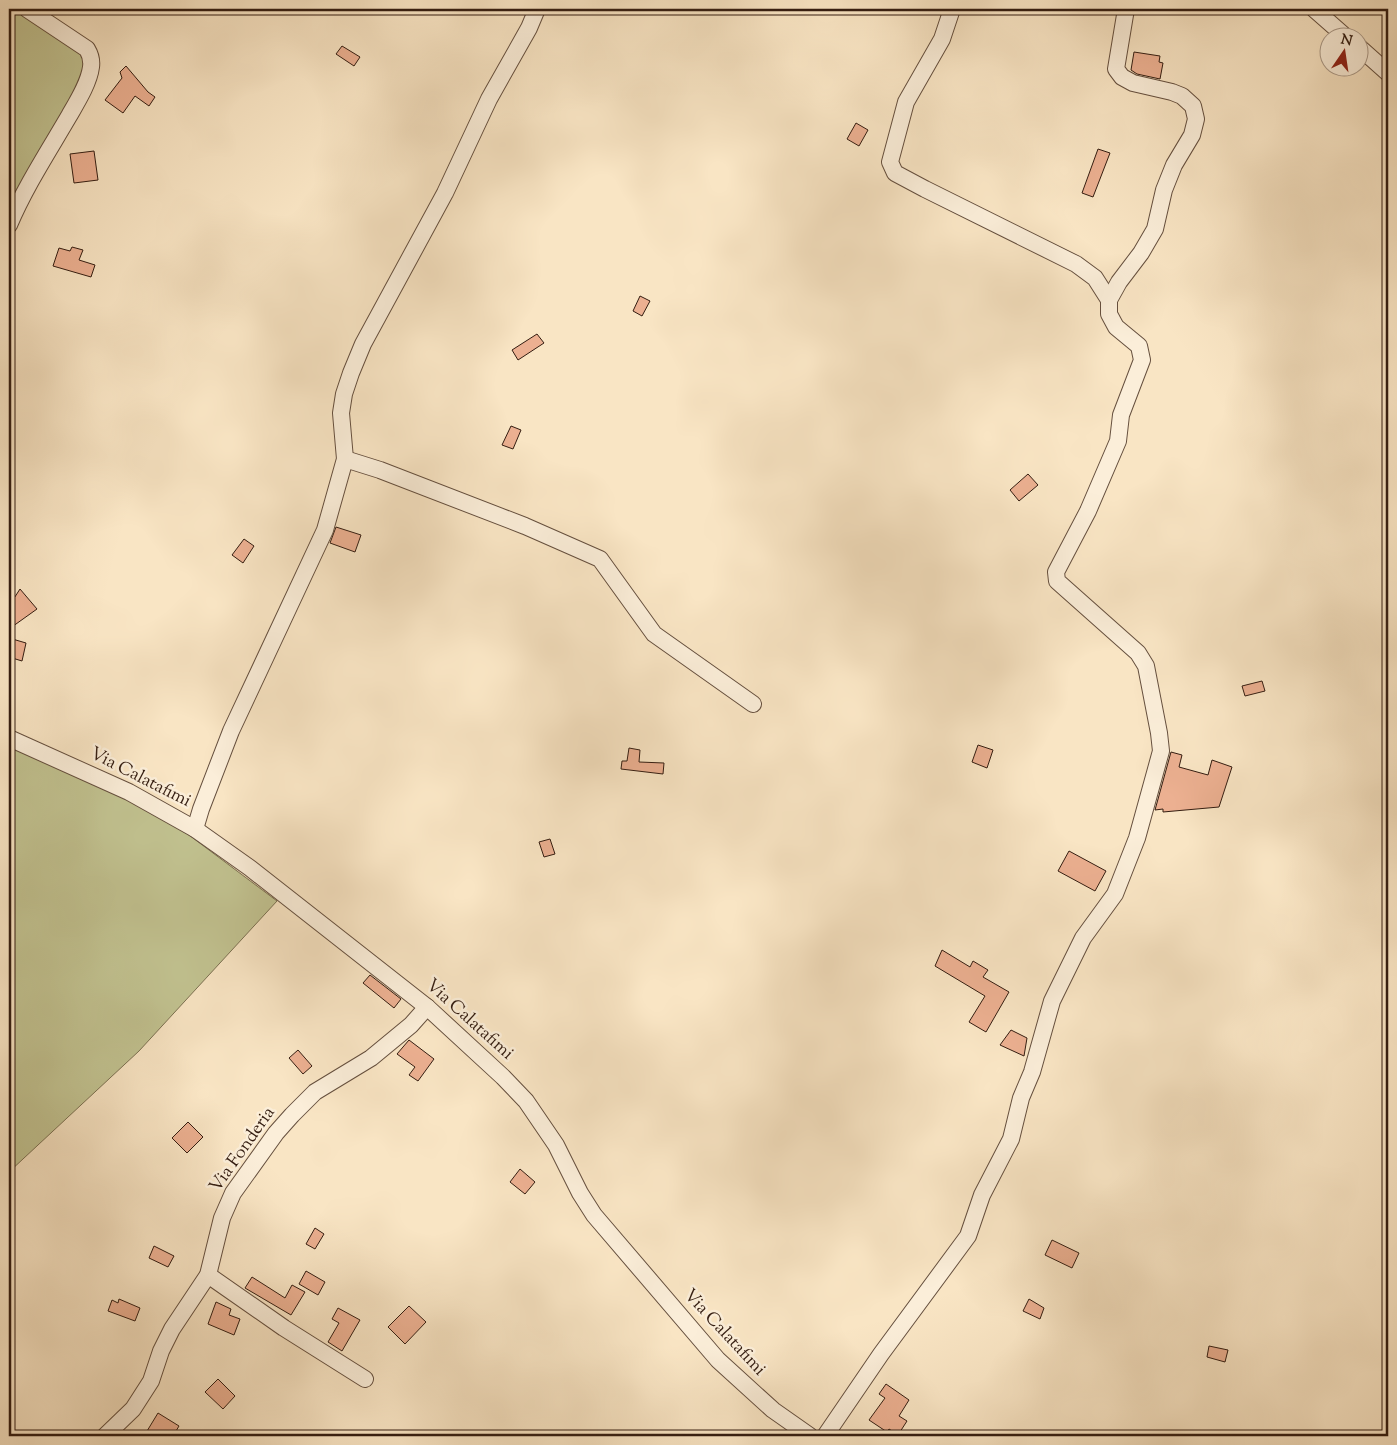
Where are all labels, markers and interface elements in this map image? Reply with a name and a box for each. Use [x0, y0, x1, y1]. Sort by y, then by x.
north arrow [1320, 28, 1370, 78]
text: N [1339, 30, 1354, 52]
street label: Via Calatafimi [85, 741, 195, 815]
street label: Via Calatafimi [419, 973, 519, 1067]
street label: Via Fonderia [204, 1102, 282, 1198]
street label: Via Calatafimi [677, 1284, 771, 1382]

